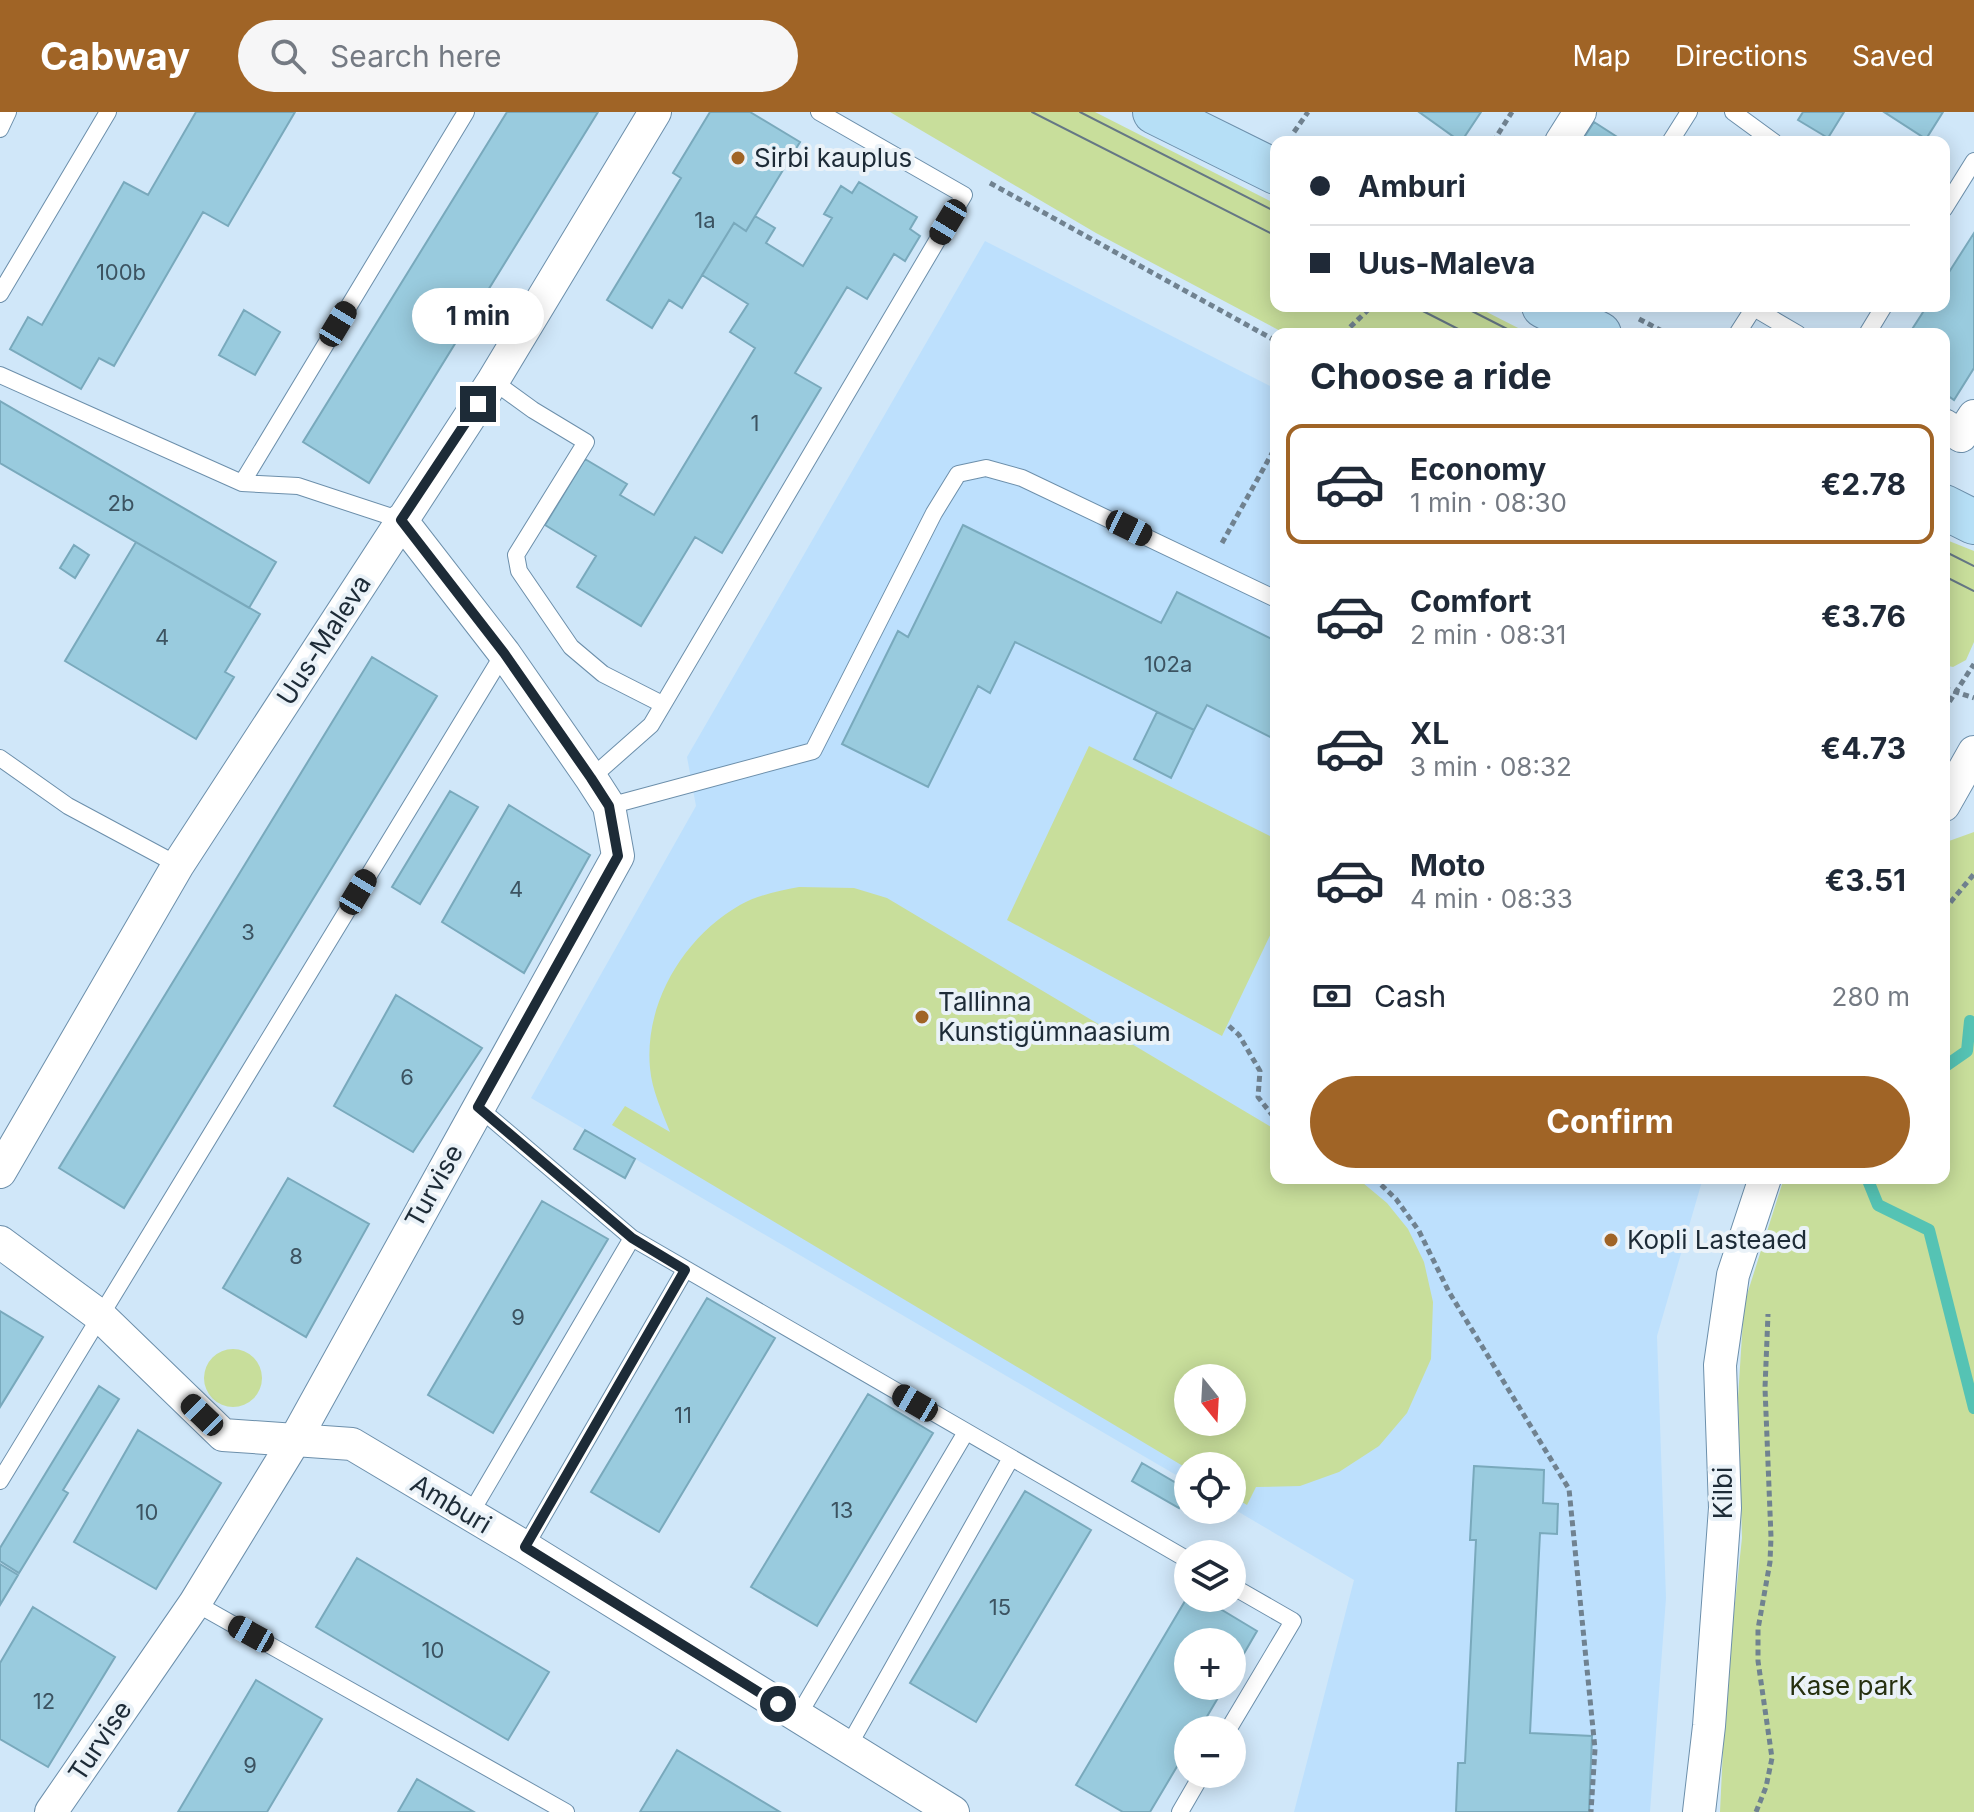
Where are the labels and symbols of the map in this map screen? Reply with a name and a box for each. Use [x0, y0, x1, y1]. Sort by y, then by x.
place label: Sirbi kauplus [754, 142, 912, 173]
marker: Sirbi kauplus [729, 149, 747, 167]
car [925, 195, 971, 249]
house number: 1a [694, 207, 716, 233]
house number: 100b [96, 259, 146, 285]
callout: 1 min [412, 288, 544, 344]
car [315, 297, 361, 351]
route end [460, 386, 496, 422]
house number: 1 [751, 410, 759, 436]
house number: 2b [108, 490, 134, 516]
car [1102, 507, 1156, 549]
street label: Uus-Maleva [270, 569, 377, 710]
house number: 4 [155, 624, 169, 650]
house number: 102a [1144, 651, 1192, 677]
car [335, 865, 381, 919]
house number: 4 [509, 876, 523, 902]
house number: 3 [241, 919, 255, 945]
place label: Tallinna Kunstigümnaasium [938, 986, 1171, 1047]
marker: Tallinna Kunstigümnaasium [913, 1008, 931, 1026]
house number: 6 [400, 1064, 414, 1090]
street label: Turvise [398, 1139, 469, 1233]
place label: Kopli Lasteaed [1627, 1224, 1807, 1255]
marker: Kopli Lasteaed [1602, 1231, 1620, 1249]
house number: 8 [289, 1243, 303, 1269]
house number: 9 [511, 1304, 525, 1330]
north arrow [1174, 1364, 1246, 1436]
car [888, 1381, 942, 1425]
car [176, 1390, 228, 1440]
house number: 11 [674, 1402, 692, 1428]
street label: Amburi [405, 1467, 497, 1540]
street label: Kilbi [1707, 1467, 1738, 1519]
house number: 13 [831, 1497, 853, 1523]
house number: 10 [136, 1499, 158, 1525]
house number: 15 [989, 1594, 1011, 1620]
car [224, 1612, 278, 1656]
house number: 10 [422, 1637, 444, 1663]
park label: Kase park [1789, 1670, 1913, 1701]
route start [760, 1686, 796, 1722]
house number: 12 [33, 1688, 55, 1714]
street label: Turvise [62, 1695, 138, 1787]
house number: 9 [243, 1752, 257, 1778]

